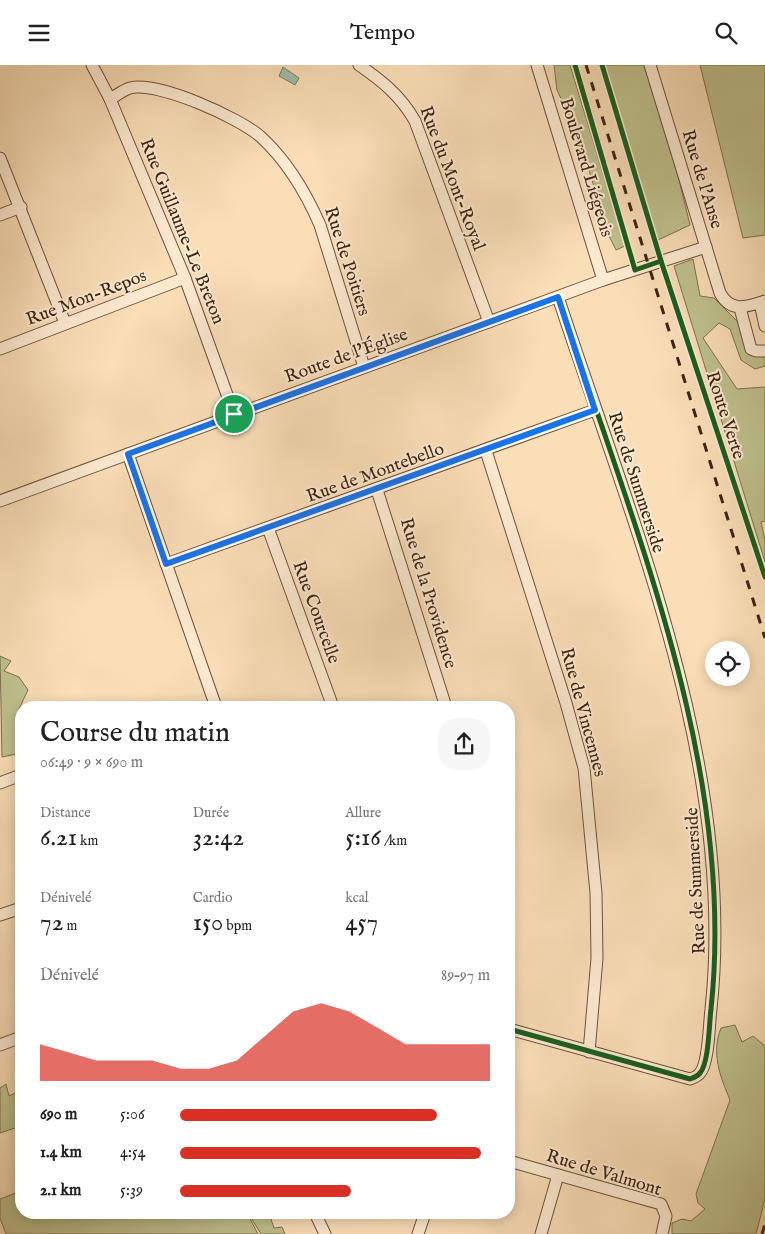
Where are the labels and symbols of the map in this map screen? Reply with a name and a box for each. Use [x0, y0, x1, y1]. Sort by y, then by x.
street label: Boulevard Liégeois [553, 95, 618, 240]
street label: Rue du Mont-Royal [413, 103, 490, 254]
street label: Rue de l'Anse [676, 127, 728, 232]
street label: Rue Guillaume-Le Breton [134, 135, 230, 328]
street label: Rue de Poitiers [318, 204, 375, 319]
street label: Rue Mon-Repos [23, 265, 150, 332]
street label: Route de l'Église [281, 322, 411, 389]
street label: Route Verte [700, 369, 750, 462]
pin [213, 393, 255, 435]
street label: Rue de Summerside [602, 409, 669, 556]
street label: Rue de Montebello [304, 438, 448, 509]
street label: Rue de la Providence [394, 515, 461, 672]
street label: Rue Courcelle [286, 558, 345, 667]
street label: Rue de Vincennes [554, 645, 611, 780]
street label: Rue de Summerside [681, 807, 712, 955]
street label: Rue de Valmont [543, 1145, 664, 1202]

